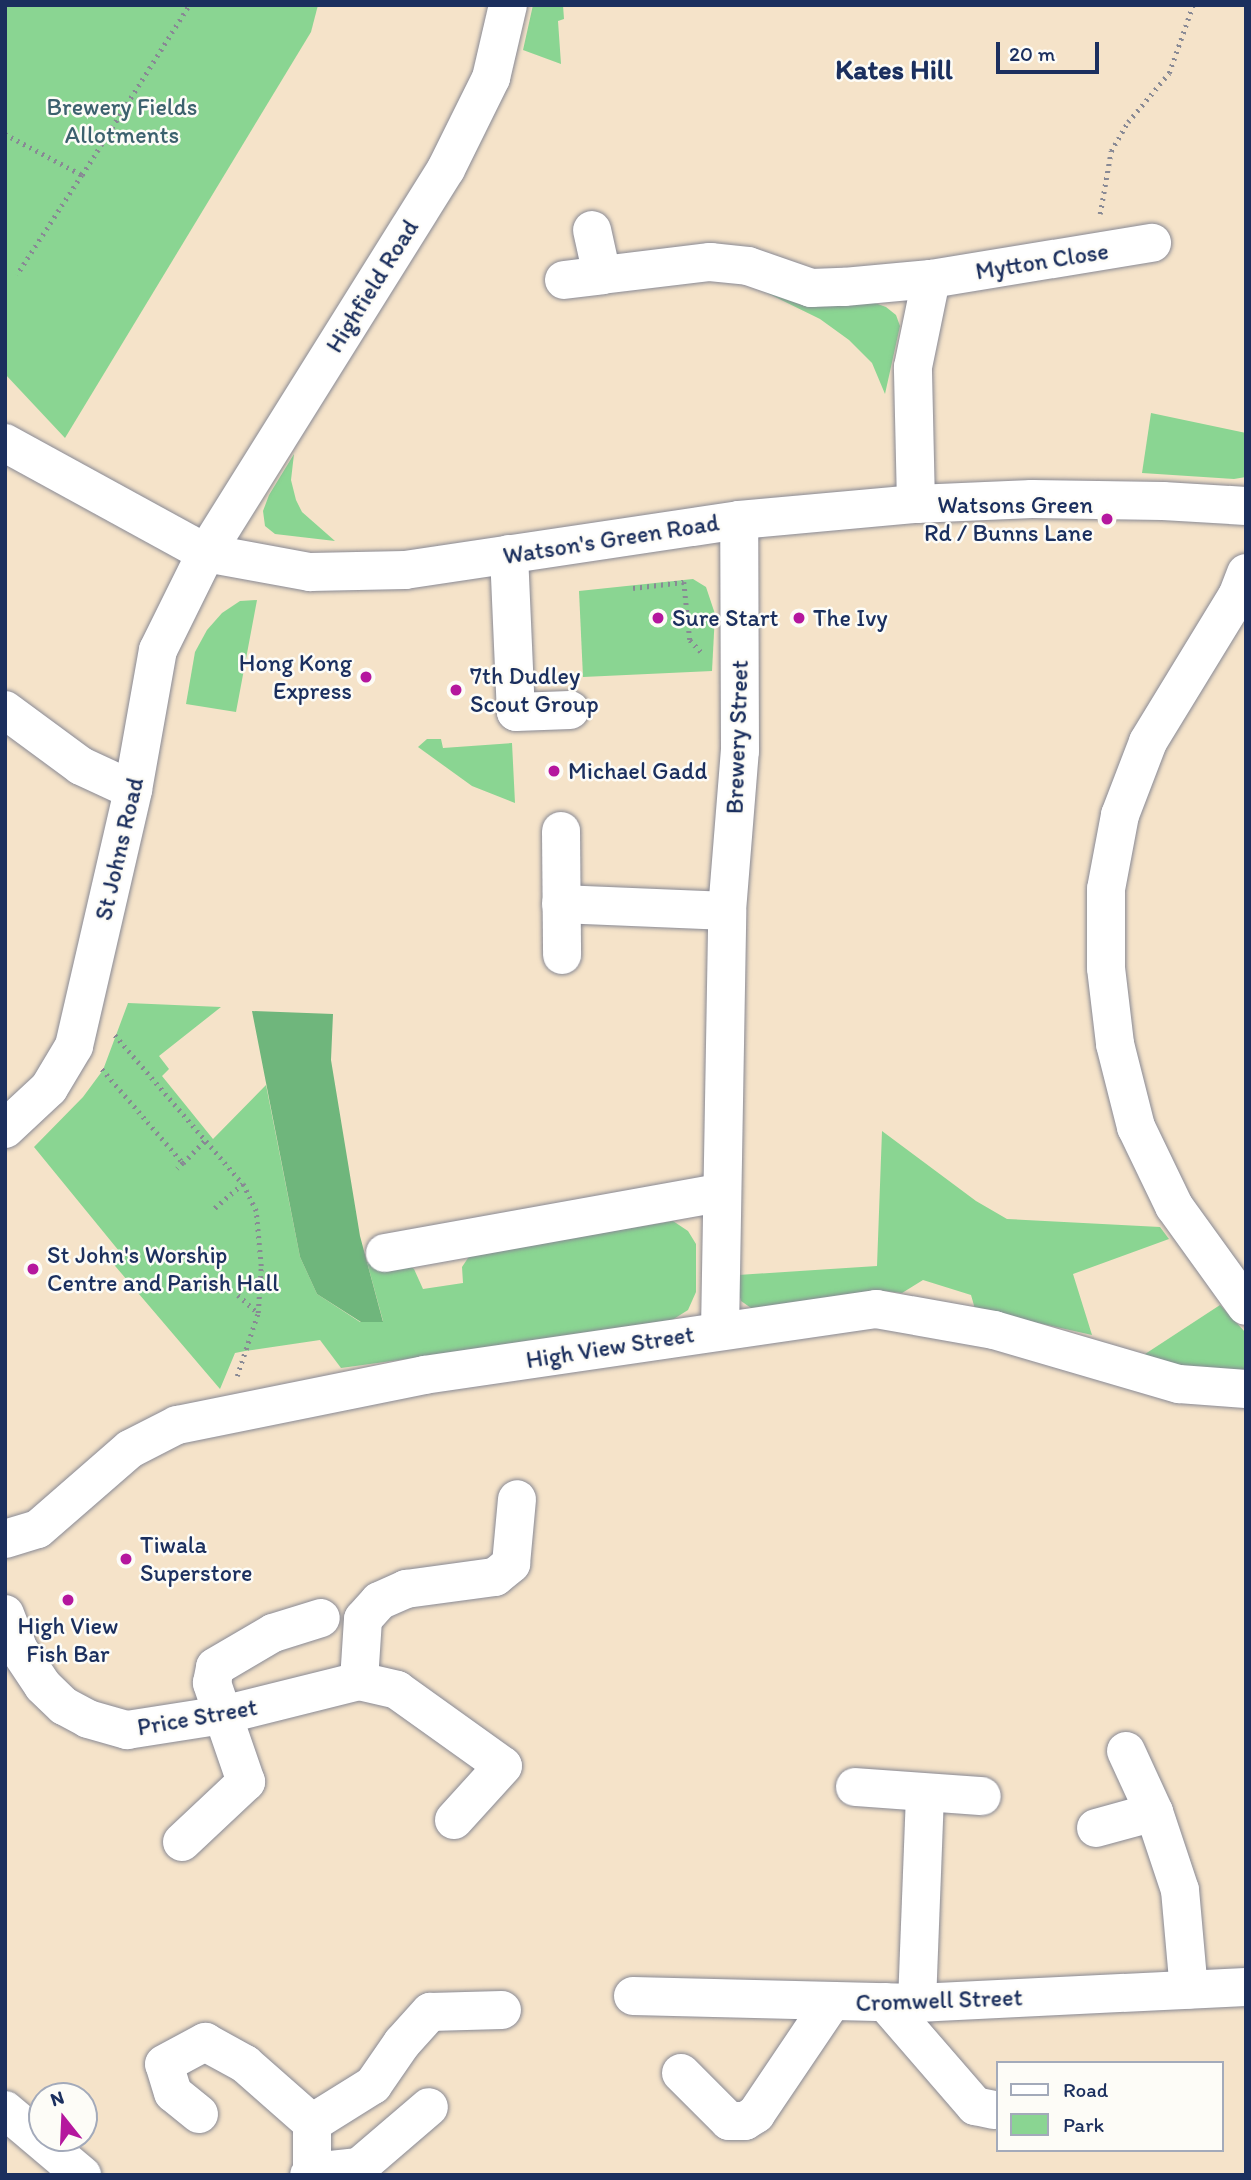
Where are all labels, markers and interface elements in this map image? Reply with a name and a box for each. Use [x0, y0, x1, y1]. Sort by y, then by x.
scale bar [999, 28, 1102, 72]
text: 20 m [1009, 41, 1055, 66]
district label: Kates Hill [835, 52, 953, 86]
park label: Brewery Fields Allotments [47, 93, 197, 149]
street label: Highfield Road [320, 214, 424, 358]
street label: Mytton Close [973, 236, 1111, 286]
place label: Watsons Green Rd / Bunns Lane [924, 491, 1093, 547]
street label: Watson's Green Road [502, 508, 720, 570]
marker: Watsons Green Rd / Bunns Lane [1099, 511, 1115, 527]
place label: Sure Start [672, 604, 778, 632]
place label: The Ivy [813, 604, 888, 632]
marker: Sure Start [650, 610, 666, 626]
marker: The Ivy [791, 610, 807, 626]
place label: Hong Kong Express [239, 649, 352, 705]
street label: Brewery Street [720, 660, 754, 814]
place label: 7th Dudley Scout Group [470, 662, 598, 718]
marker: Hong Kong Express [358, 669, 374, 685]
marker: 7th Dudley Scout Group [448, 682, 464, 698]
place label: Michael Gadd [568, 757, 707, 785]
marker: Michael Gadd [546, 763, 562, 779]
street label: St Johns Road [89, 775, 149, 923]
place label: St John's Worship Centre and Parish Hall [47, 1241, 280, 1297]
marker: St John's Worship Centre and Parish Hall [25, 1261, 41, 1277]
street label: High View Street [524, 1320, 696, 1374]
place label: Tiwala Superstore [140, 1531, 252, 1587]
marker: Tiwala Superstore [118, 1551, 134, 1567]
marker: High View Fish Bar [60, 1592, 76, 1608]
place label: High View Fish Bar [18, 1612, 118, 1668]
street label: Price Street [135, 1692, 259, 1742]
street label: Cromwell Street [855, 1983, 1023, 2017]
legend [996, 2061, 1223, 2152]
text: Road [1063, 2077, 1108, 2102]
north arrow [28, 2082, 98, 2152]
text: N [47, 2086, 67, 2111]
text: Park [1063, 2112, 1104, 2137]

